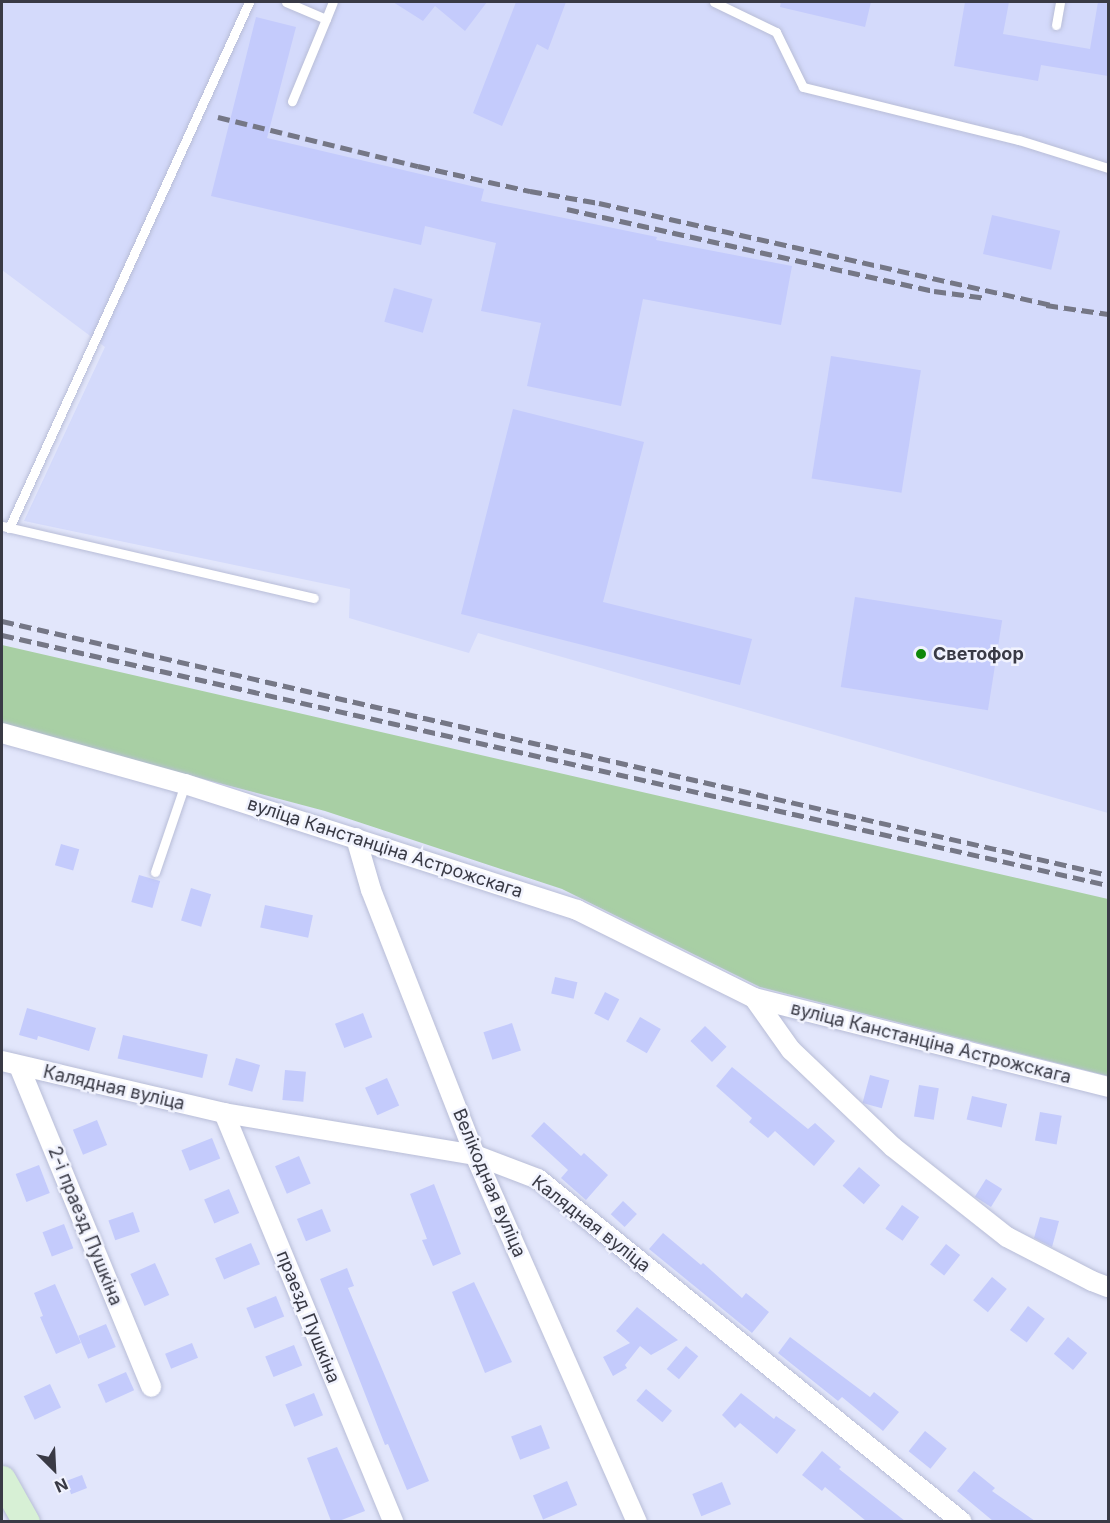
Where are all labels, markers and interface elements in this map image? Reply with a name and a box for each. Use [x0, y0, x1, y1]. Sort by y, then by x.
place label: Светофор [933, 643, 1024, 665]
marker: Светофор [914, 647, 928, 661]
street label: вуліца Канстанціна Астрожскага [245, 793, 525, 903]
street label: вуліца Канстанціна Астрожскага [788, 998, 1074, 1088]
street label: Калядная вуліца [41, 1061, 187, 1115]
street label: Велікодная вуліца [448, 1105, 530, 1261]
street label: 2-і праезд Пушкіна [43, 1143, 127, 1309]
street label: Калядная вуліца [527, 1171, 655, 1277]
street label: праезд Пушкіна [272, 1248, 344, 1386]
north arrow [24, 1439, 84, 1499]
text: N [52, 1474, 71, 1497]

